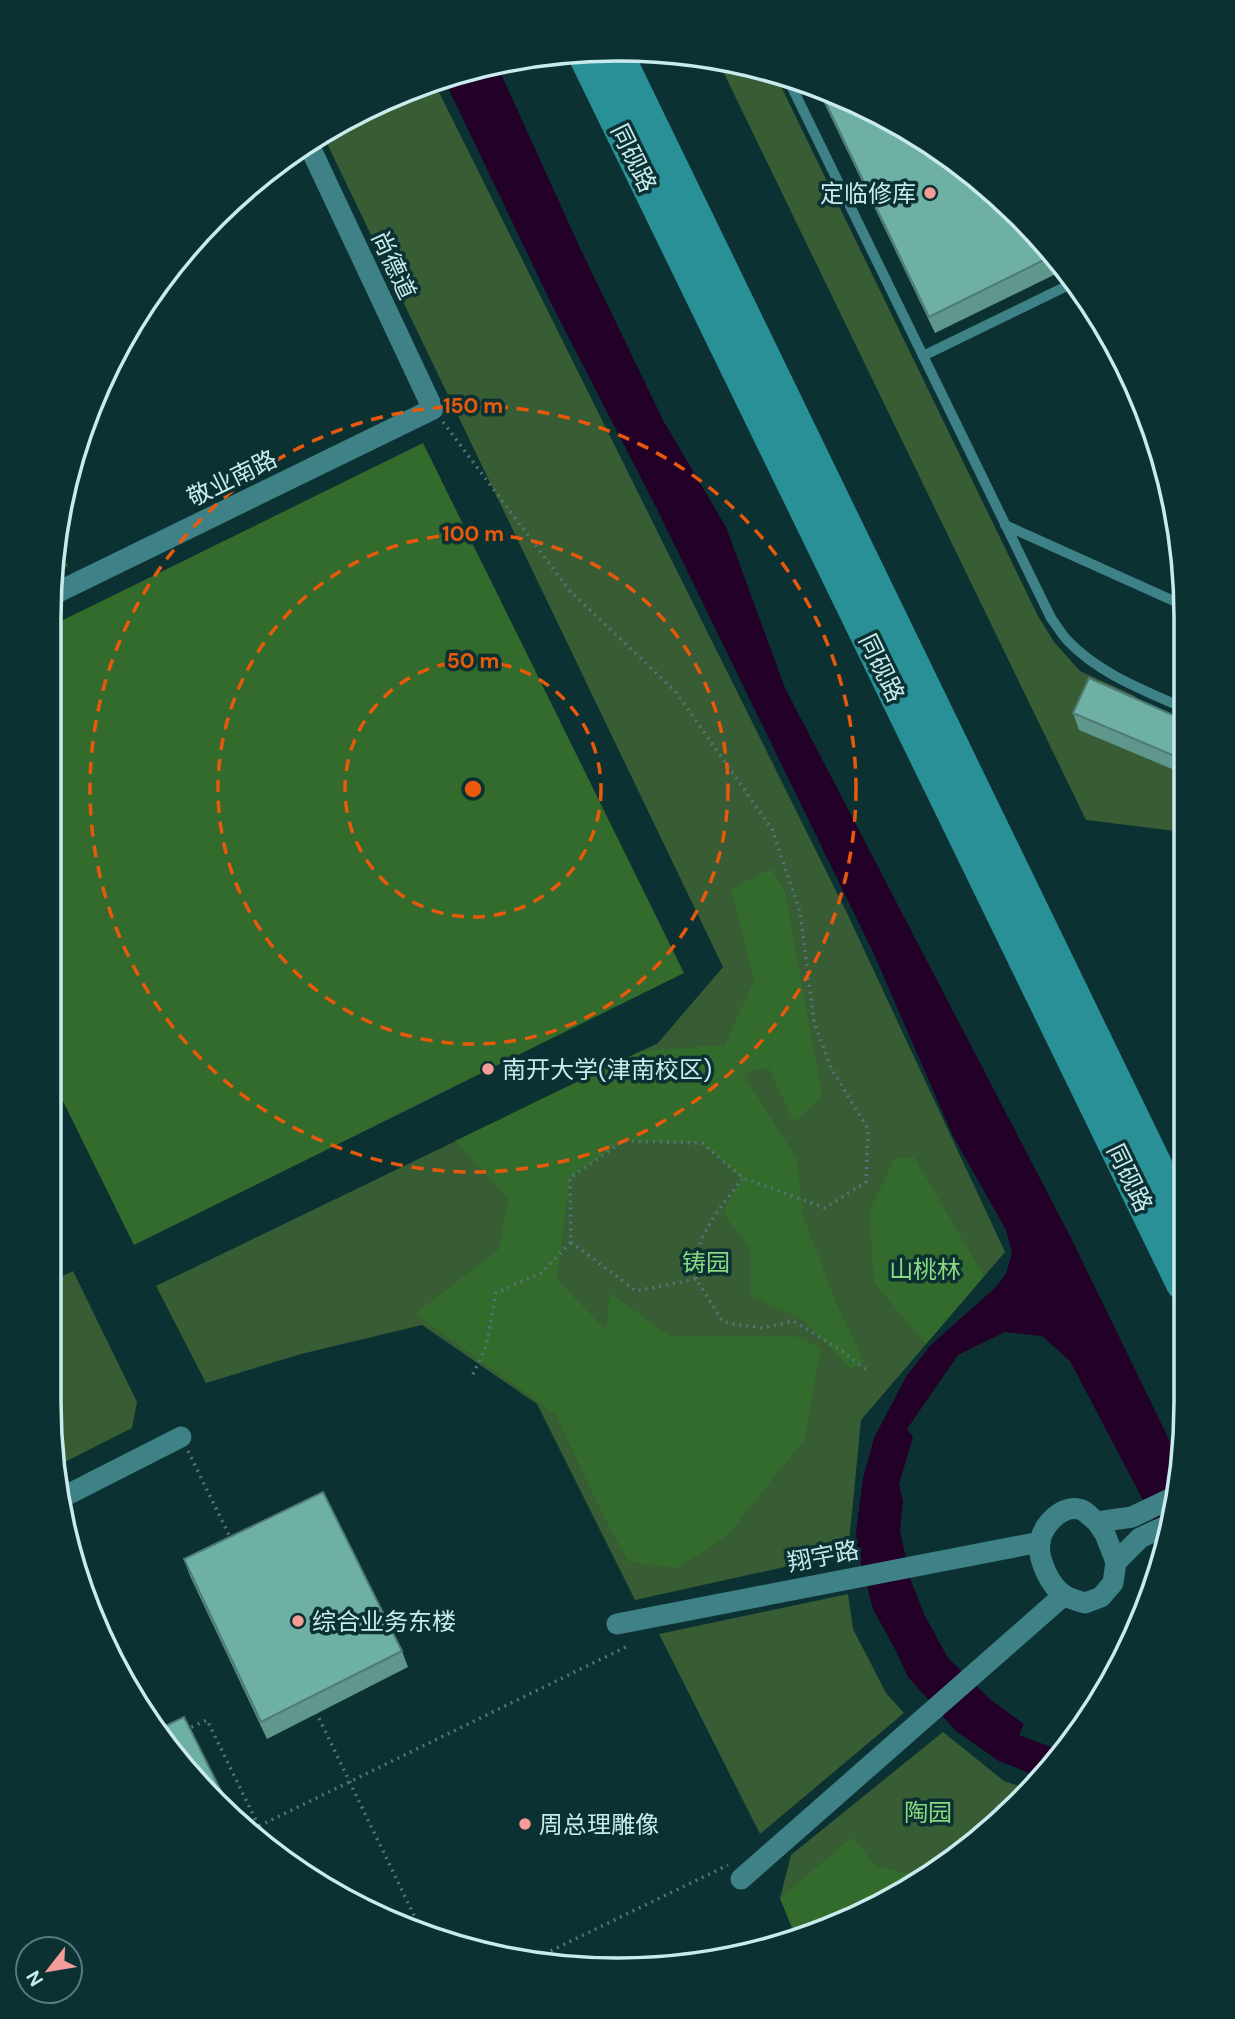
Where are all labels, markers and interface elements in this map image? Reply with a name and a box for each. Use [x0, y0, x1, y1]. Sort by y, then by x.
street label: 同砚路 [604, 119, 664, 197]
place label: 定临修库 [820, 178, 916, 209]
marker: 定临修库 [922, 185, 938, 201]
street label: 尚德道 [365, 226, 423, 304]
text: 150 m [443, 392, 503, 420]
street label: 敬业南路 [182, 443, 282, 513]
text: 100 m [442, 520, 504, 548]
street label: 同砚路 [852, 629, 912, 707]
text: 50 m [447, 647, 499, 675]
centre of rings [461, 777, 485, 801]
place label: 南开大学(津南校区) [502, 1054, 712, 1085]
marker: 南开大学(津南校区) [480, 1061, 496, 1077]
street label: 同砚路 [1100, 1139, 1160, 1217]
park label: 铸园 [682, 1247, 730, 1278]
park label: 山桃林 [889, 1254, 961, 1285]
street label: 翔宇路 [785, 1534, 861, 1578]
place label: 综合业务东楼 [312, 1606, 456, 1637]
marker: 综合业务东楼 [290, 1613, 306, 1629]
park label: 陶园 [904, 1797, 952, 1828]
place label: 周总理雕像 [539, 1809, 659, 1840]
marker: 周总理雕像 [517, 1816, 533, 1832]
north arrow [14, 1935, 84, 2005]
text: N [21, 1966, 49, 1991]

